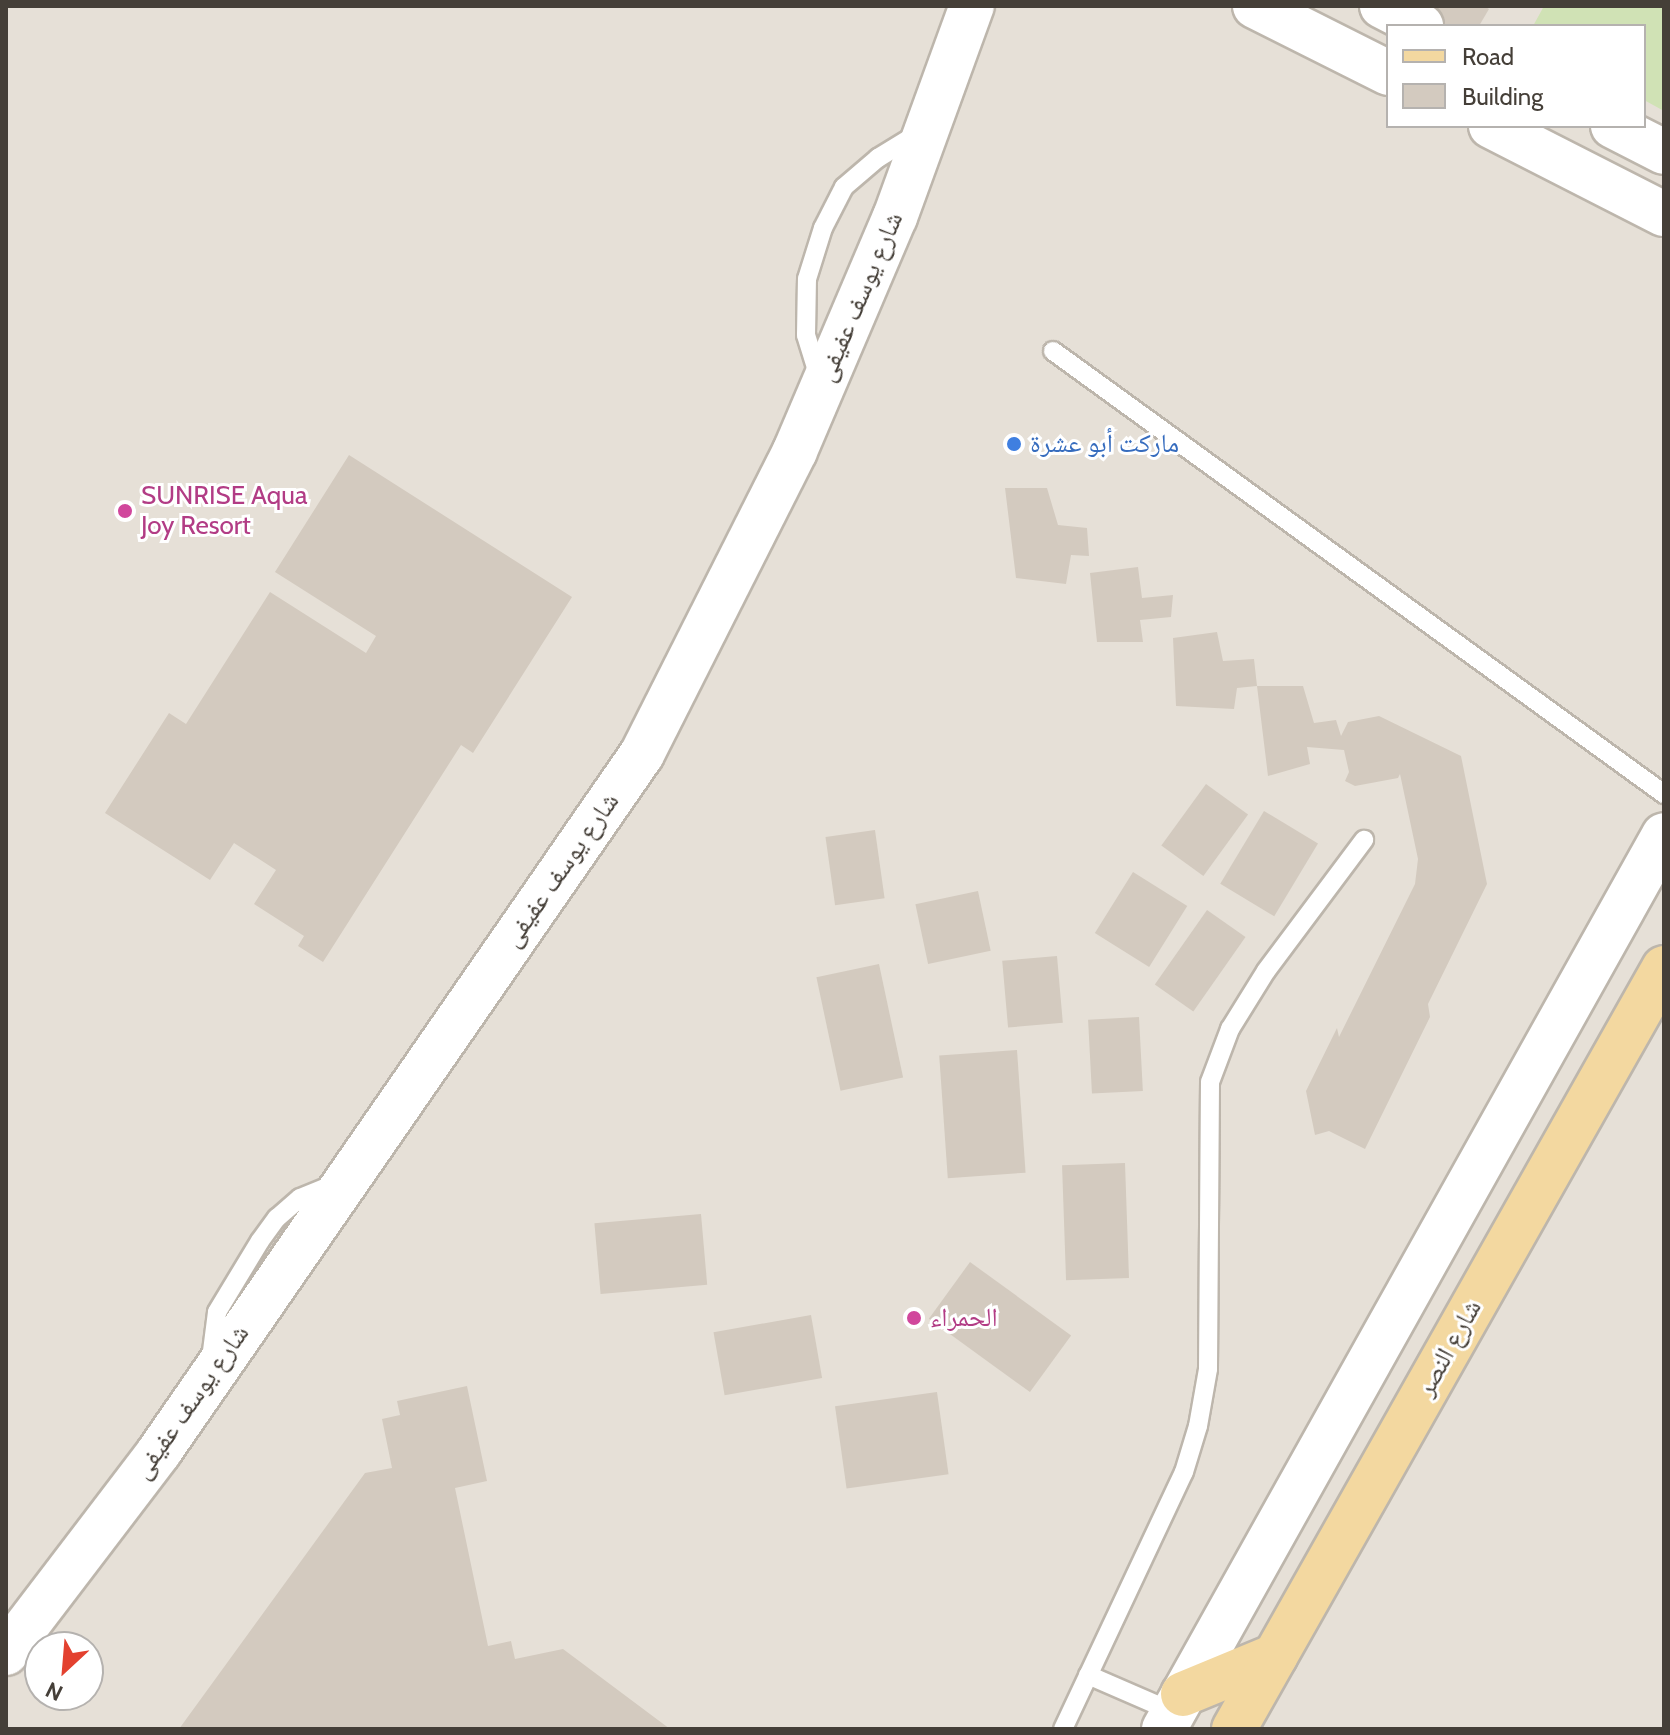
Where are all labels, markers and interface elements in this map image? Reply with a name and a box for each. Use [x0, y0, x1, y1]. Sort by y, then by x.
legend [1386, 24, 1646, 128]
text: Road [1462, 42, 1514, 71]
text: Building [1462, 82, 1543, 111]
street label: شارع يوسف عفيفى [810, 208, 910, 386]
place label: ماركت أبو عشرة [1030, 428, 1179, 460]
marker: ماركت أبو عشرة [1005, 435, 1023, 453]
place label: SUNRISE Aqua Joy Resort [141, 480, 307, 542]
marker: SUNRISE Aqua Joy Resort [116, 502, 134, 520]
street label: شارع يوسف عفيفى [496, 787, 626, 953]
street label: شارع النصر [1410, 1294, 1488, 1402]
place label: الحمراء [930, 1302, 998, 1334]
marker: الحمراء [905, 1309, 923, 1327]
street label: شارع يوسف عفيفى [126, 1319, 256, 1485]
north arrow [24, 1631, 104, 1711]
text: N [41, 1676, 67, 1707]

